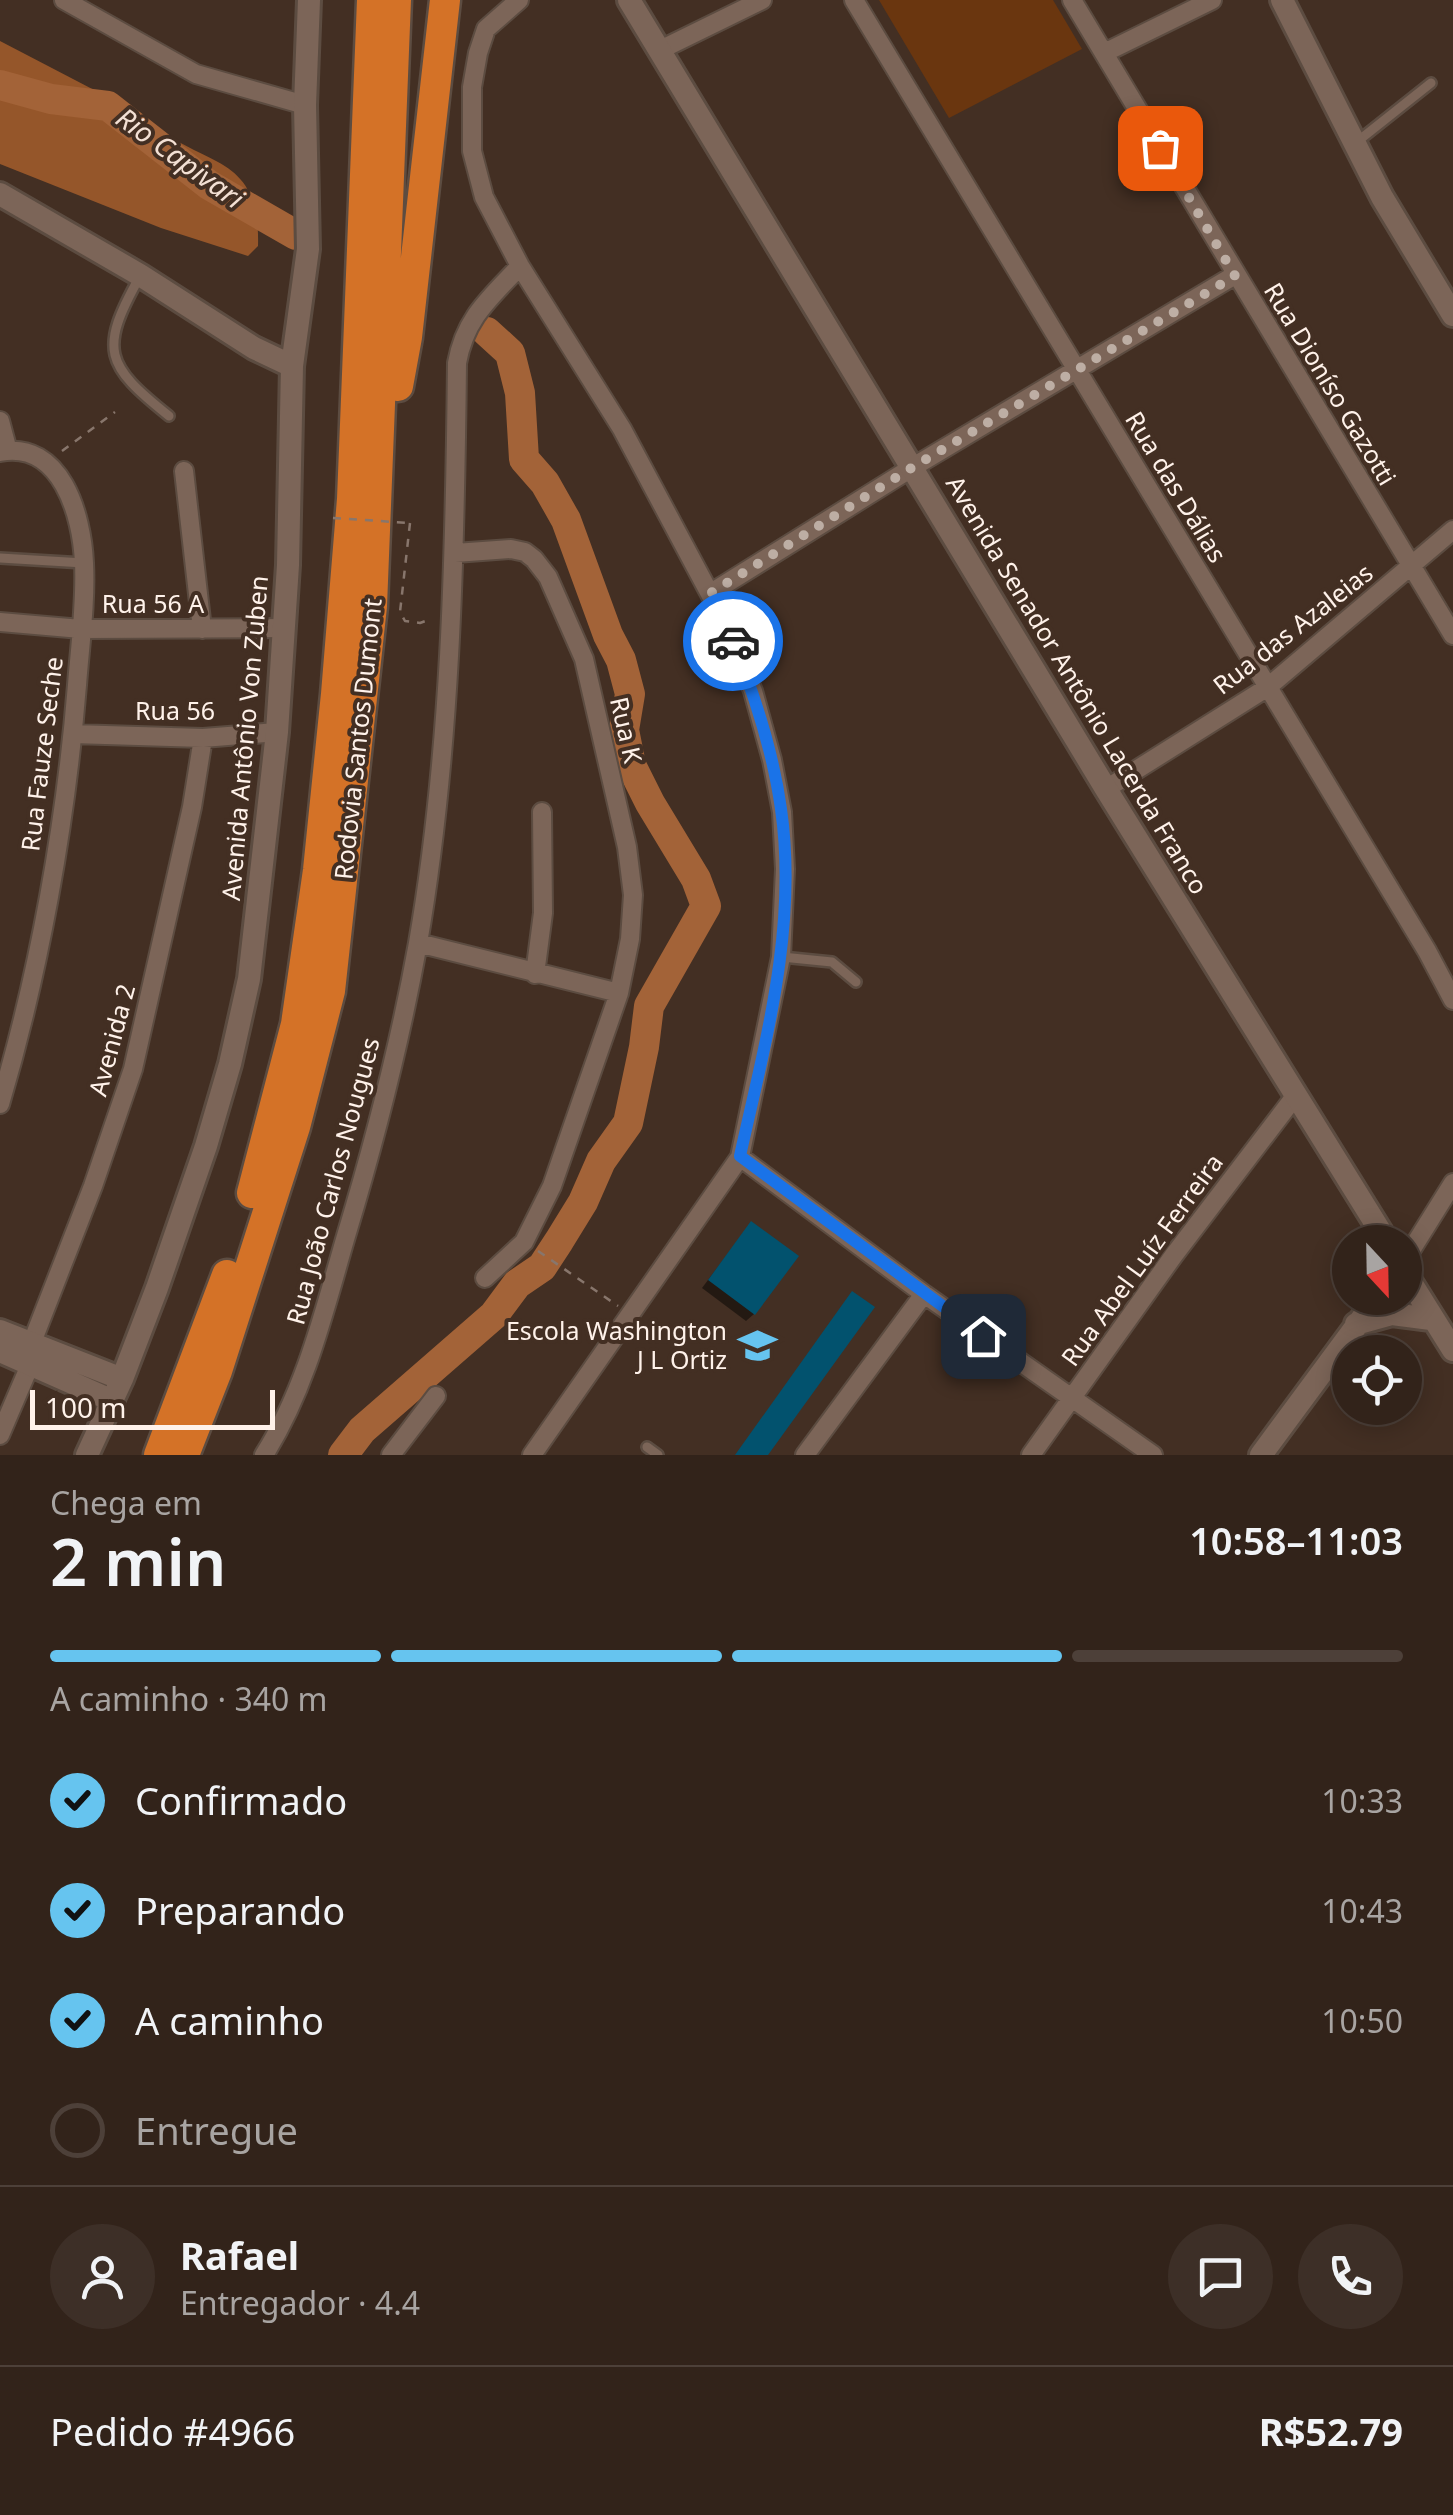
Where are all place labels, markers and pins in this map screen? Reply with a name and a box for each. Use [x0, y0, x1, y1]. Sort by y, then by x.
pin [1118, 106, 1203, 191]
pin [941, 1294, 1026, 1379]
place label: Escola Washington J L Ortiz [506, 1313, 727, 1376]
school or university icon: Escola Washington J L Ortiz [736, 1324, 778, 1366]

